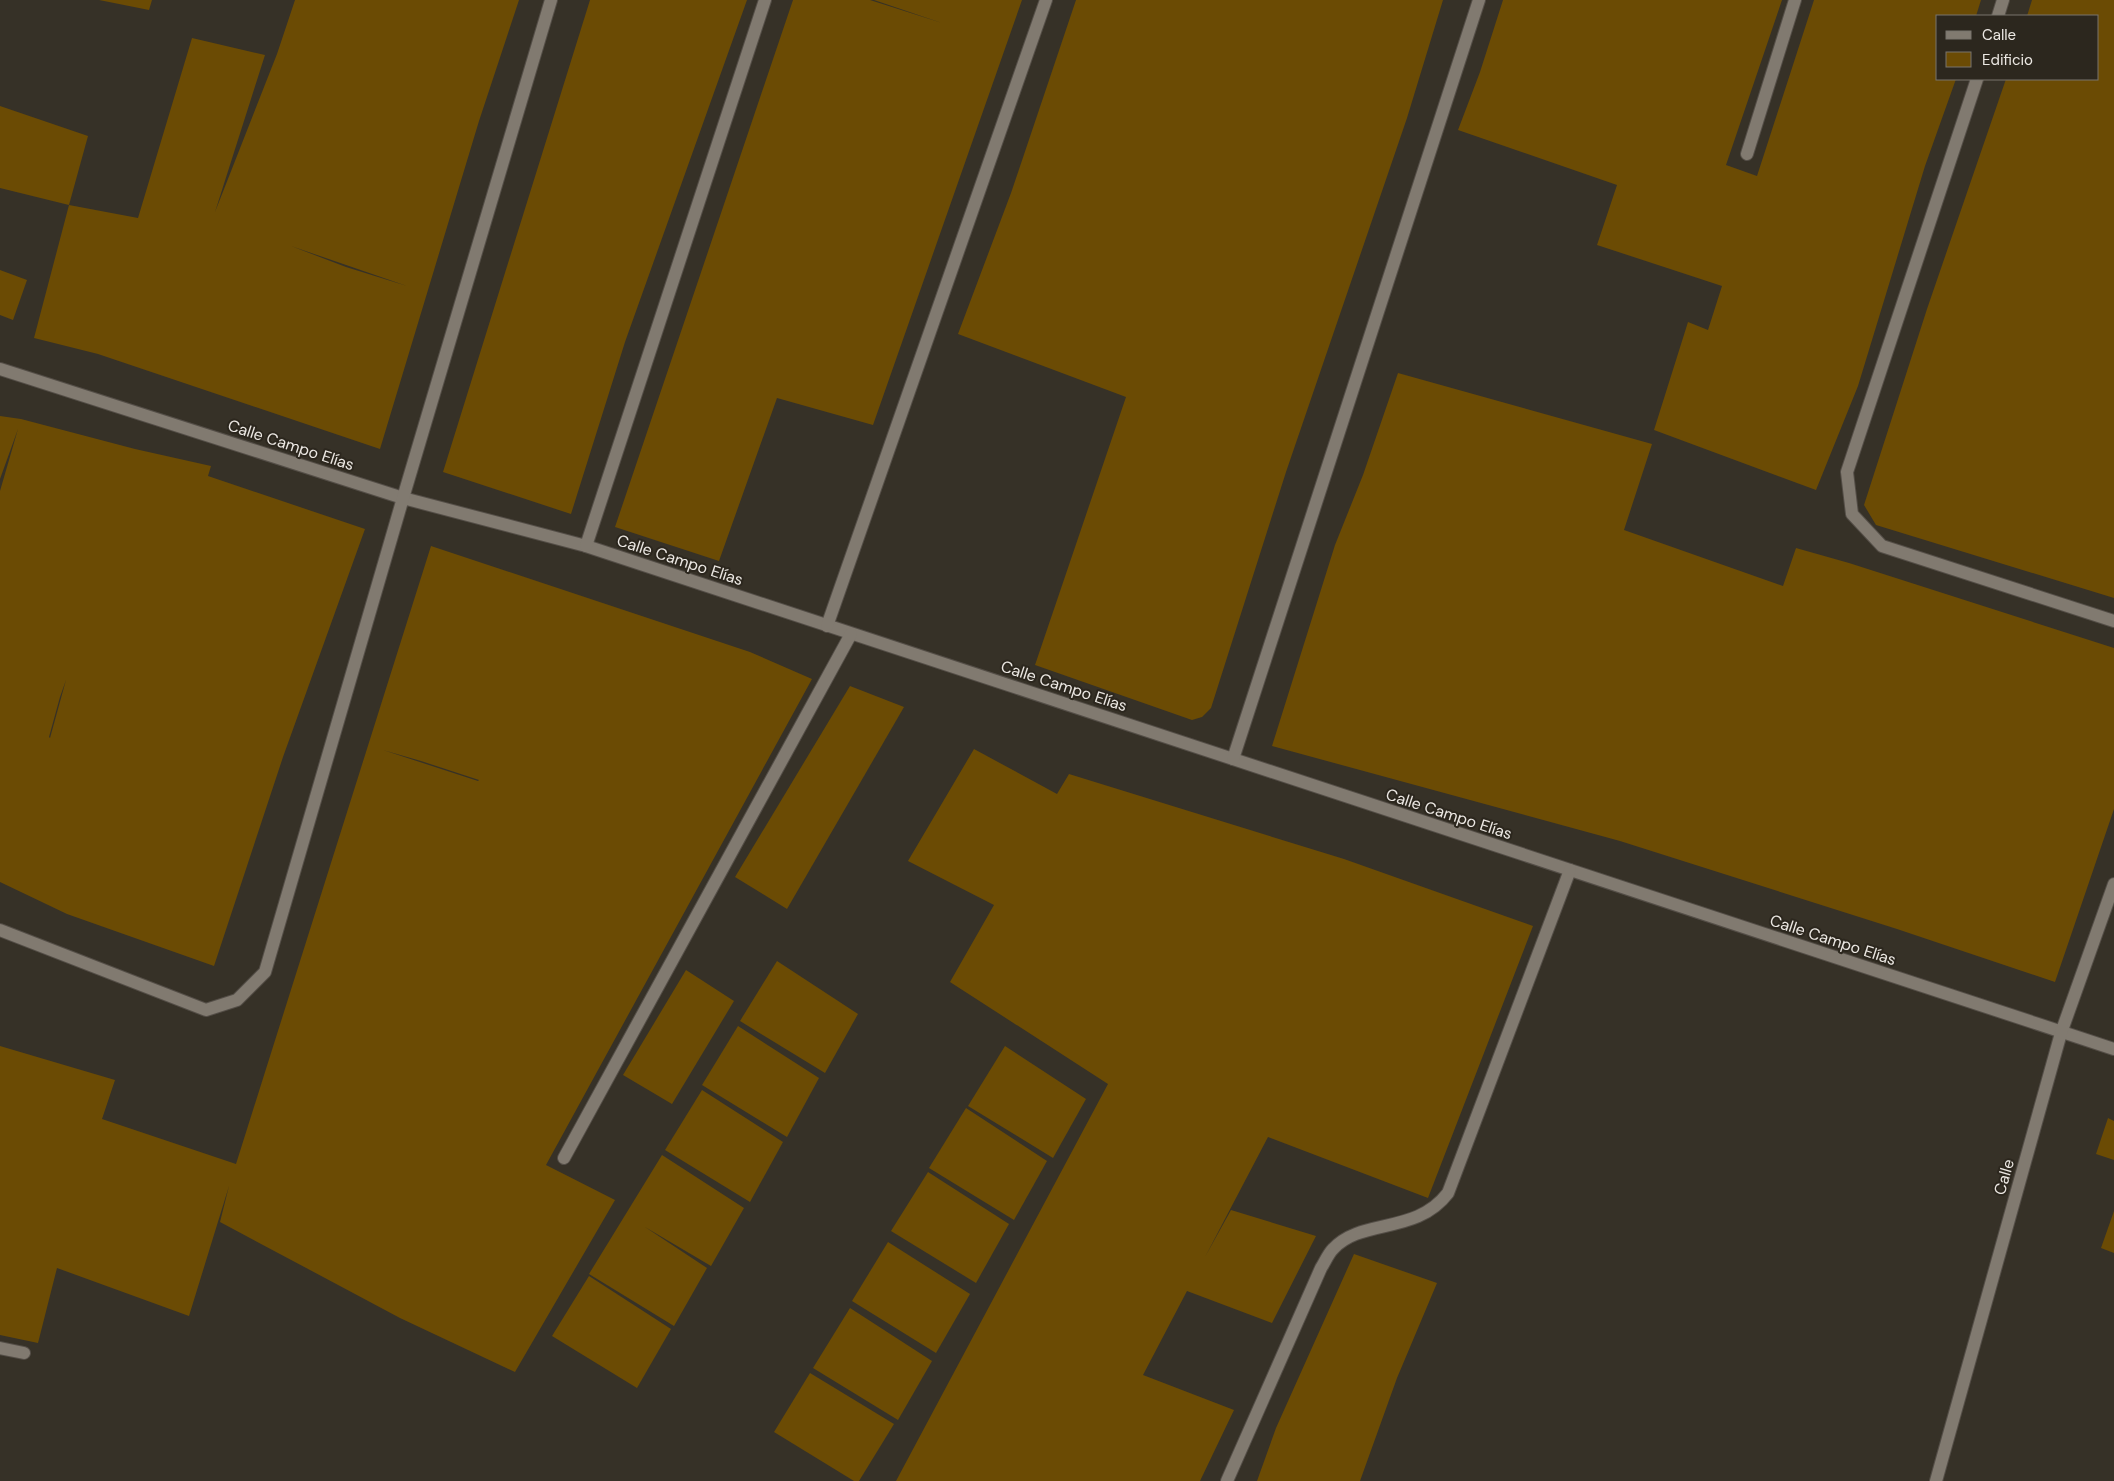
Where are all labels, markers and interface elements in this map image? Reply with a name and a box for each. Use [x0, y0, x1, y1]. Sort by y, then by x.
legend [1936, 15, 2099, 80]
text: Calle [1982, 25, 2016, 45]
text: Edificio [1982, 50, 2033, 70]
street label: Calle Campo Elías [225, 415, 357, 475]
street label: Calle Campo Elías [614, 530, 746, 590]
street label: Calle Campo Elías [998, 656, 1130, 716]
street label: Calle Campo Elías [1383, 784, 1515, 844]
street label: Calle Campo Elías [1767, 910, 1899, 970]
street label: Calle [1989, 1157, 2019, 1197]

